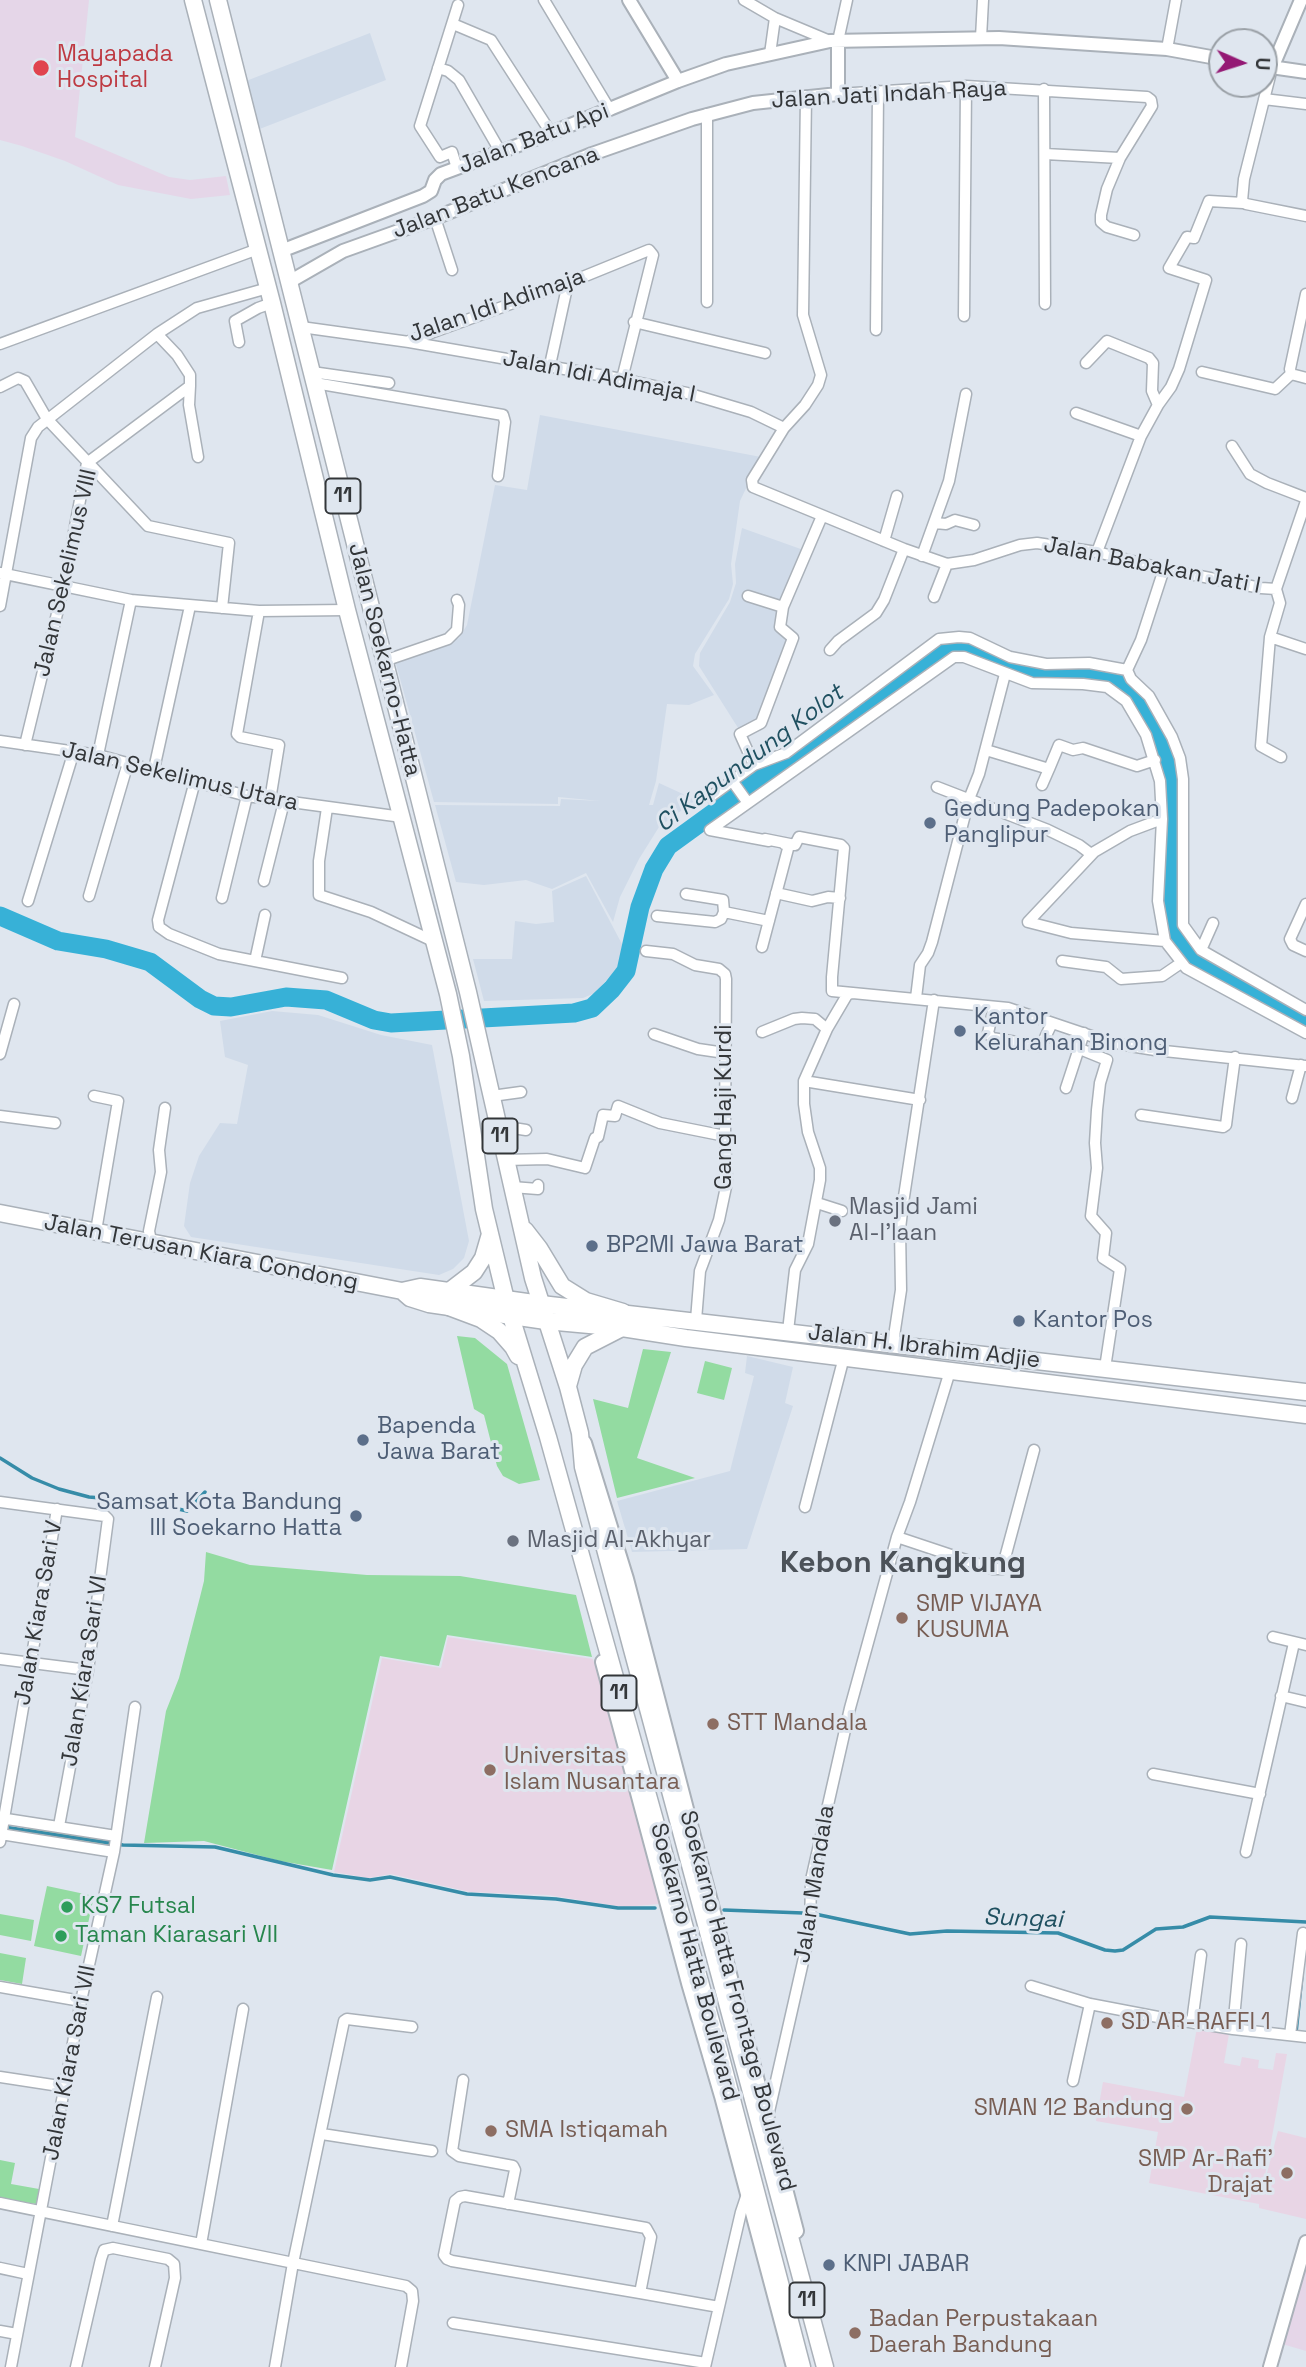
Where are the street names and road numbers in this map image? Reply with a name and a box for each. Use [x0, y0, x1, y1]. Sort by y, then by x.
street label: Jalan Jati Indah Raya [771, 75, 1007, 115]
street label: Jalan Batu Api [455, 98, 613, 180]
street label: Jalan Batu Kencana [389, 141, 603, 245]
street label: Jalan Idi Adimaja [406, 263, 588, 349]
street label: Jalan Idi Adimaja I [500, 345, 698, 409]
street label: Jalan Sekelimus VIII [29, 466, 103, 680]
road number: 11 [326, 478, 360, 514]
street label: Jalan Babakan Jati I [1041, 531, 1263, 601]
street label: Jalan Soekarno-Hatta [342, 541, 426, 779]
street label: Jalan Sekelimus Utara [59, 736, 301, 818]
street label: Gang Haji Kurdi [711, 1024, 739, 1190]
road number: 11 [482, 1118, 518, 1154]
street label: Jalan Terusan Kiara Condong [42, 1209, 360, 1297]
street label: Jalan H. Ibrahim Adjie [806, 1319, 1042, 1375]
street label: Jalan Kiara Sari V [9, 1518, 69, 1708]
street label: Jalan Kiara Sari VI [56, 1574, 114, 1768]
road number: 11 [602, 1676, 636, 1710]
street label: Jalan Mandala [789, 1803, 841, 1965]
street label: Soekarno Hatta Frontage Boulevard [673, 1808, 801, 2194]
street label: Soekarno Hatta Boulevard [644, 1820, 744, 2104]
street label: Jalan Kiara Sari VII [38, 1963, 102, 2163]
road number: 11 [790, 2282, 824, 2318]

